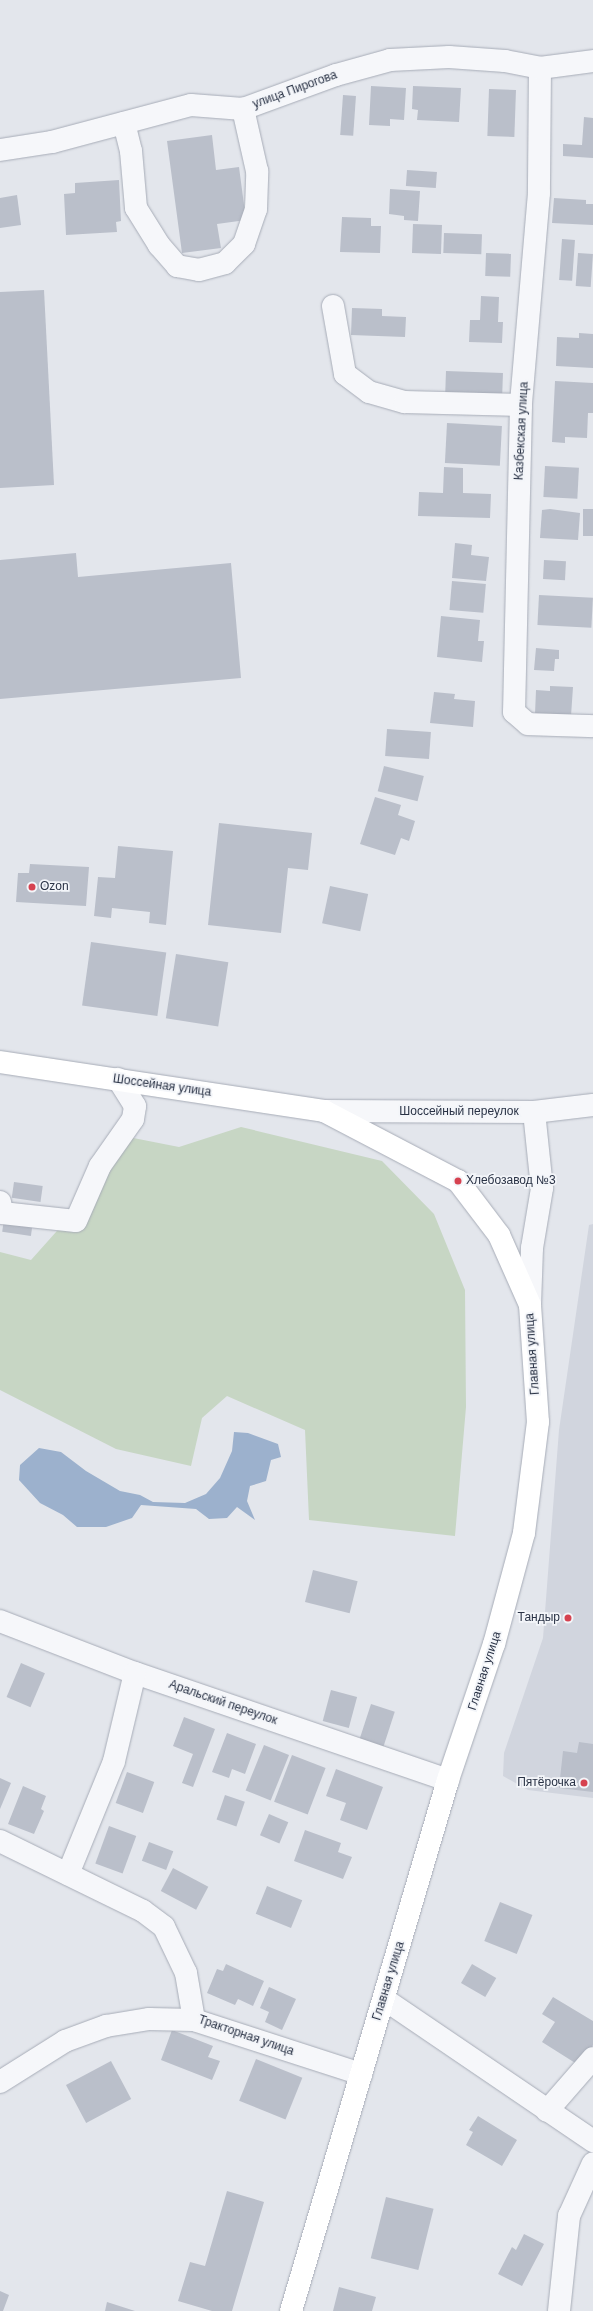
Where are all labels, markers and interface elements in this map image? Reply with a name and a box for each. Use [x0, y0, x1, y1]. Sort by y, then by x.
street label: улица Пирогова [251, 68, 339, 112]
street label: Казбекская улица [512, 381, 532, 481]
place label: Ozon [40, 880, 69, 894]
marker: Ozon [27, 882, 37, 892]
street label: Шоссейная улица [112, 1072, 212, 1100]
street label: Шоссейный переулок [399, 1105, 519, 1119]
place label: Хлебозавод №3 [466, 1174, 556, 1188]
marker: Хлебозавод №3 [453, 1176, 463, 1186]
street label: Главная улица [523, 1313, 543, 1395]
place label: Тандыр [518, 1611, 560, 1625]
marker: Тандыр [563, 1613, 573, 1623]
street label: Главная улица [465, 1630, 505, 1712]
street label: Аральский переулок [167, 1678, 279, 1728]
place label: Пятёрочка [517, 1776, 576, 1790]
marker: Пятёрочка [579, 1778, 589, 1788]
street label: Главная улица [370, 1940, 408, 2022]
street label: Тракторная улица [196, 2013, 296, 2059]

